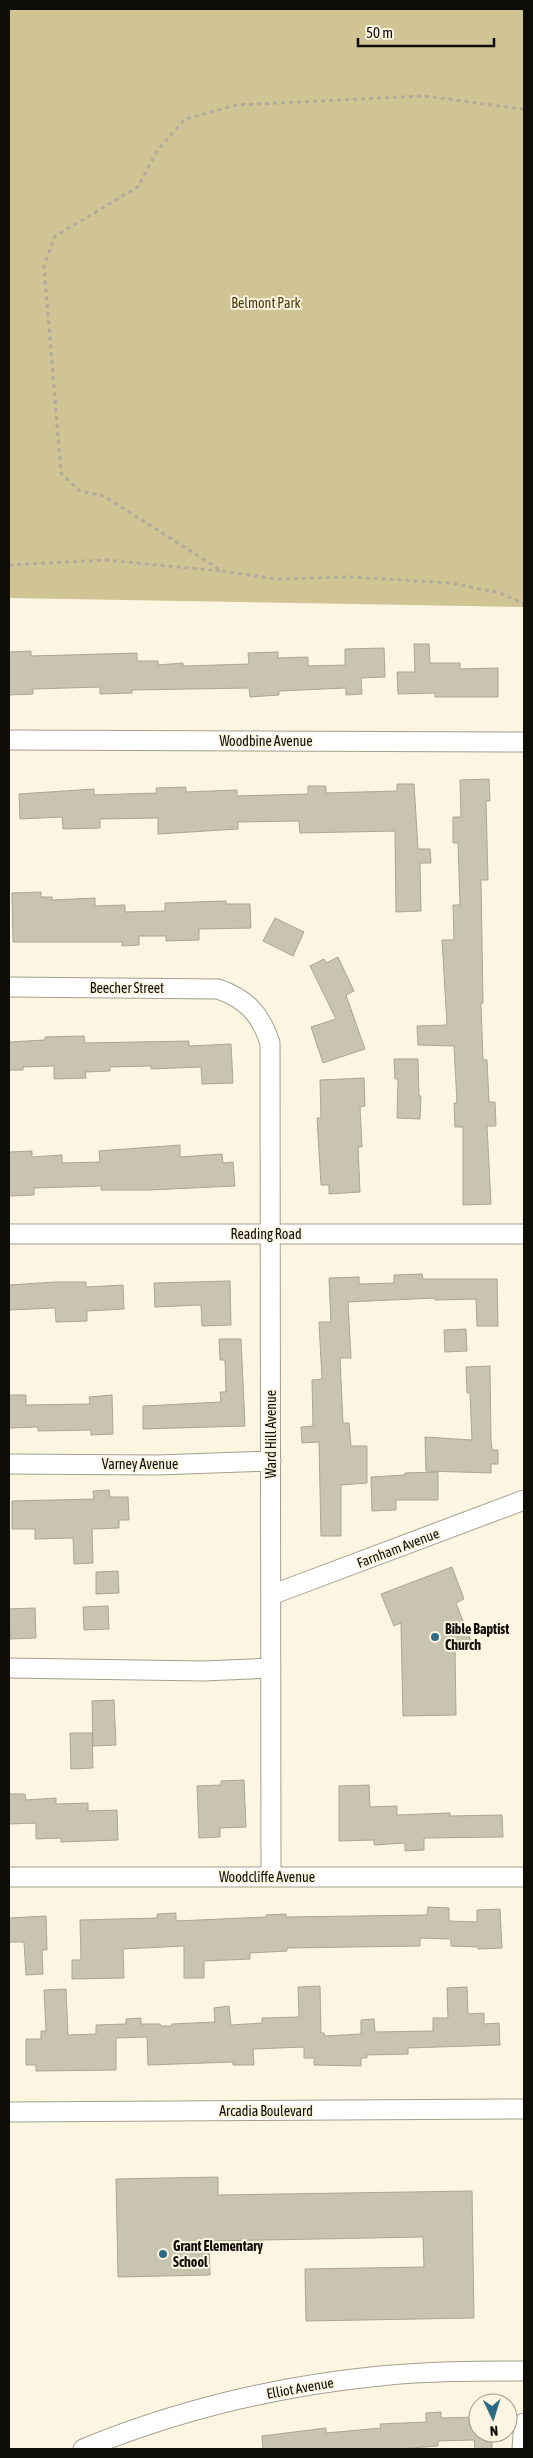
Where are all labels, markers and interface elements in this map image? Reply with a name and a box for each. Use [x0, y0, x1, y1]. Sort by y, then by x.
scale bar [358, 15, 494, 47]
text: 50 m [366, 24, 393, 41]
park label: Belmont Park [231, 295, 301, 311]
street label: Woodbine Avenue [219, 733, 313, 749]
street label: Beecher Street [90, 980, 164, 996]
street label: Reading Road [230, 1226, 302, 1242]
street label: Ward Hill Avenue [263, 1390, 279, 1478]
street label: Varney Avenue [102, 1456, 178, 1472]
street label: Farnham Avenue [355, 1525, 441, 1571]
place label: Bible Baptist Church [445, 1621, 509, 1653]
marker: Bible Baptist Church [429, 1631, 441, 1643]
street label: Woodcliffe Avenue [219, 1869, 315, 1885]
street label: Arcadia Boulevard [219, 2103, 313, 2119]
place label: Grant Elementary School [173, 2238, 263, 2270]
marker: Grant Elementary School [157, 2248, 169, 2260]
street label: Elliot Avenue [265, 2374, 335, 2402]
north arrow [468, 2393, 518, 2443]
text: N [489, 2423, 499, 2439]

